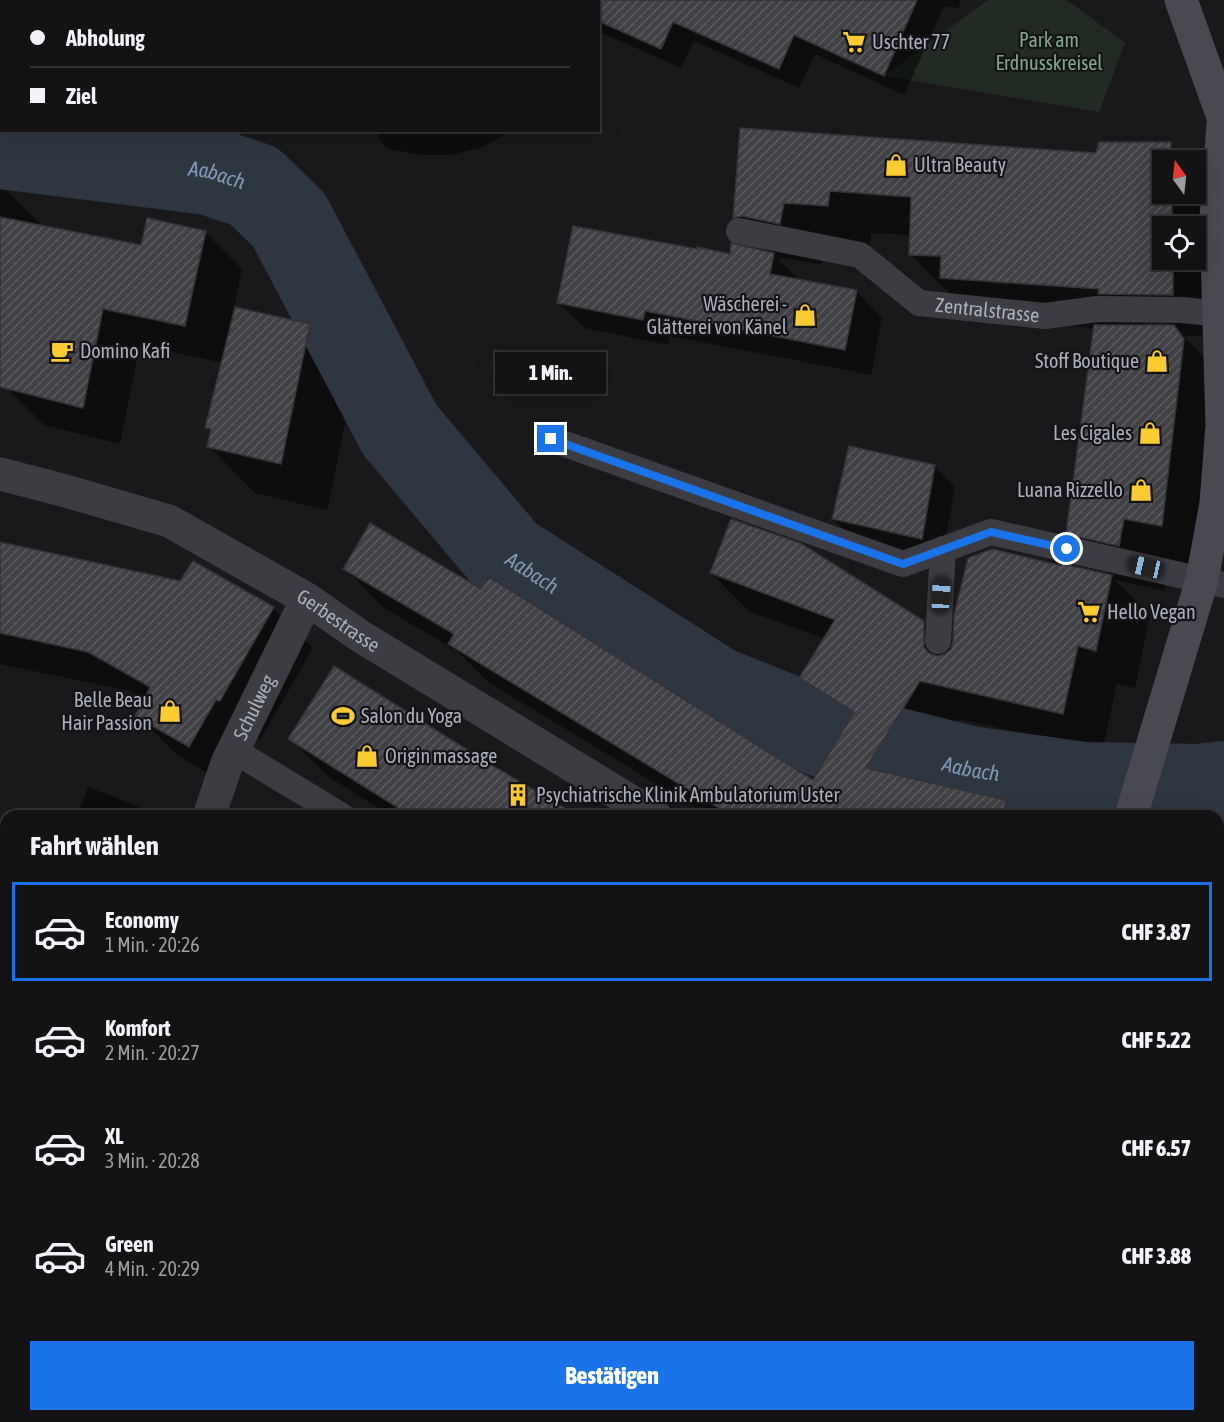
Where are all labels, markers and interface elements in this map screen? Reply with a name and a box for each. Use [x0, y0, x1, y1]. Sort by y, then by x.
text: Abholung [66, 25, 145, 51]
park label: Park am Erdnusskreisel [995, 28, 1103, 74]
supermarket icon: Uschter 77 [841, 29, 867, 55]
place label: Uschter 77 [872, 30, 950, 53]
text: Ziel [66, 83, 97, 109]
north arrow [1152, 150, 1206, 204]
map controls [1152, 150, 1206, 270]
shop icon: Ultra Beauty [883, 152, 909, 178]
place label: Ultra Beauty [914, 153, 1006, 176]
water label: Aabach [186, 155, 248, 193]
button: locate [1152, 216, 1206, 270]
place label: Wäscherei - Glätterei von Känel [646, 292, 788, 338]
street label: Zentralstrasse [934, 293, 1040, 326]
shop icon: Wäscherei - Glätterei von Känel [792, 302, 818, 328]
cafe icon: Domino Kafi [49, 338, 75, 364]
place label: Domino Kafi [80, 339, 170, 362]
shop icon: Stoff Boutique [1144, 348, 1170, 374]
place label: Stoff Boutique [1035, 349, 1139, 372]
callout: 1 Min. [496, 352, 606, 394]
text: 1 Min. [529, 361, 572, 384]
shop icon: Les Cigales [1137, 420, 1163, 446]
place label: Les Cigales [1053, 421, 1132, 444]
route end [537, 425, 564, 452]
shop icon: Luana Rizzello [1128, 477, 1154, 503]
place label: Luana Rizzello [1017, 478, 1123, 501]
route start [1053, 535, 1080, 562]
water label: Aabach [501, 546, 563, 598]
car [1126, 554, 1166, 580]
car [931, 577, 951, 613]
street label: Gerbestrasse [293, 584, 384, 656]
supermarket icon: Hello Vegan [1076, 599, 1102, 625]
place label: Hello Vegan [1107, 600, 1196, 623]
street label: Schulweg [228, 670, 280, 743]
place label: Belle Beau Hair Passion [61, 688, 152, 734]
shop icon: Belle Beau Hair Passion [157, 698, 183, 724]
sports icon: Salon du Yoga [330, 703, 356, 729]
place label: Salon du Yoga [361, 704, 462, 727]
shop icon: Origin massage [354, 743, 380, 769]
place label: Origin massage [385, 744, 497, 767]
water label: Aabach [939, 751, 1001, 785]
building icon: Psychiatrische Klinik Ambulatorium Uster [505, 782, 531, 808]
place label: Psychiatrische Klinik Ambulatorium Uster [536, 783, 840, 806]
text: Fahrt wählen [30, 830, 159, 861]
icon: car [33, 905, 87, 959]
text: Economy [105, 907, 179, 933]
text: CHF 3.87 [1122, 919, 1191, 945]
text: 1 Min. · 20:26 [105, 933, 200, 956]
icon: car [33, 1013, 87, 1067]
text: Komfort [105, 1015, 171, 1041]
text: CHF 5.22 [1122, 1027, 1191, 1053]
text: 2 Min. · 20:27 [105, 1041, 200, 1064]
icon: car [33, 1121, 87, 1175]
text: XL [105, 1123, 123, 1149]
text: CHF 6.57 [1122, 1135, 1191, 1161]
text: 3 Min. · 20:28 [105, 1149, 200, 1172]
icon: car [33, 1229, 87, 1283]
text: Green [105, 1231, 154, 1257]
text: CHF 3.88 [1122, 1243, 1191, 1269]
text: 4 Min. · 20:29 [105, 1257, 200, 1280]
button: Bestätigen [30, 1341, 1194, 1410]

